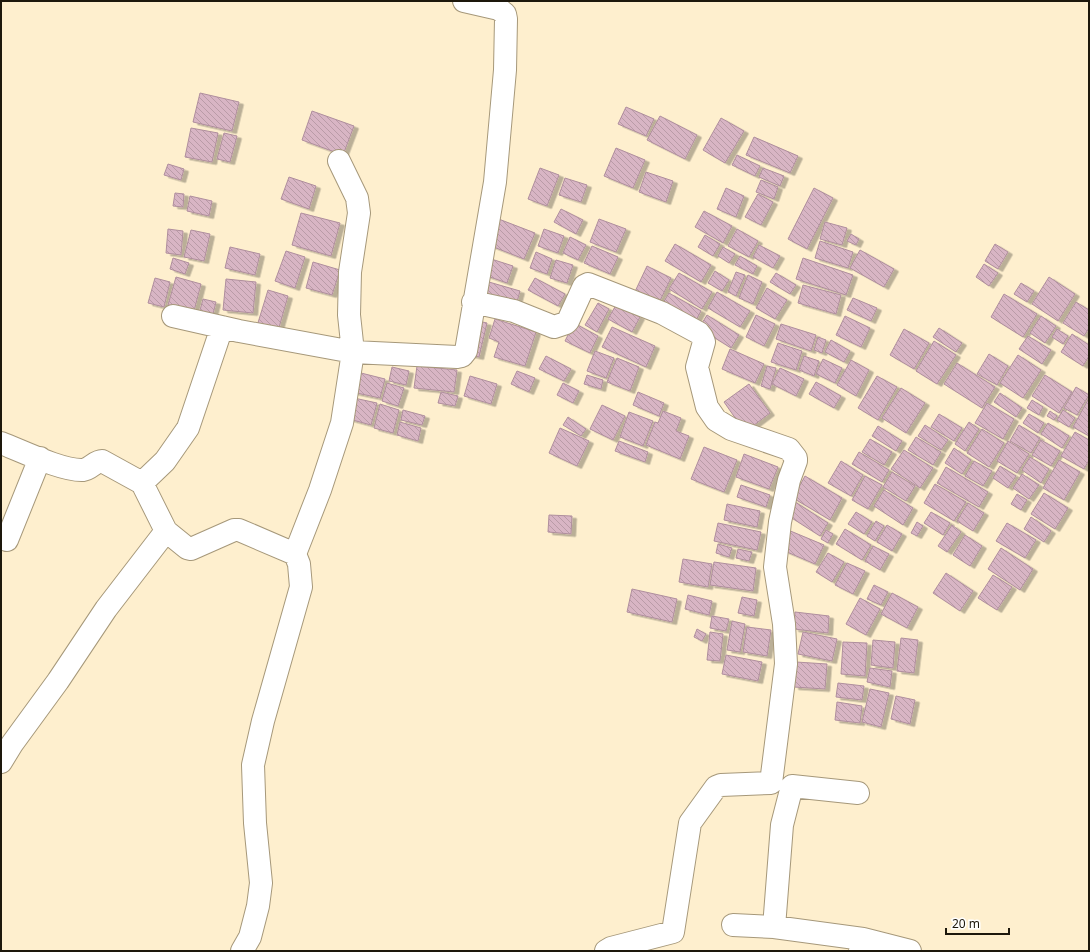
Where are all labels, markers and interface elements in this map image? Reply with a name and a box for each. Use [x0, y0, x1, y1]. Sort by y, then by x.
scale bar [946, 910, 1009, 936]
text: 20 m [952, 915, 980, 932]

